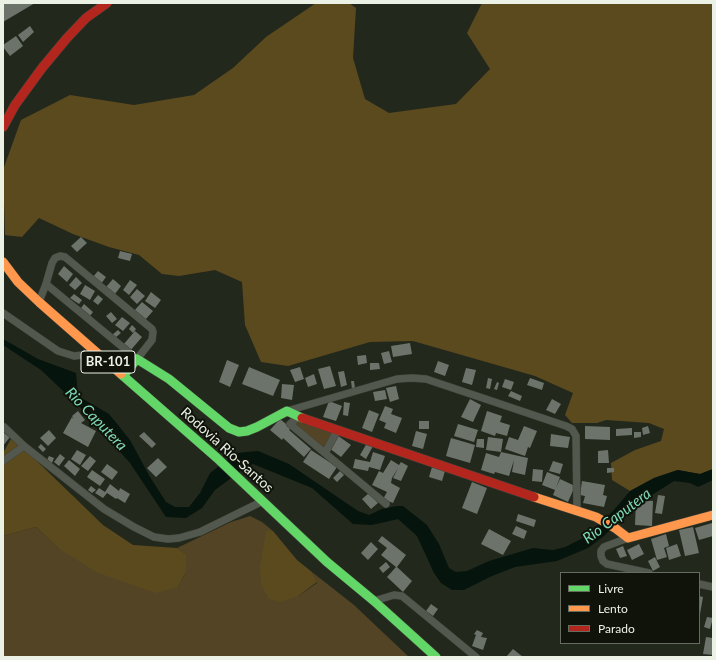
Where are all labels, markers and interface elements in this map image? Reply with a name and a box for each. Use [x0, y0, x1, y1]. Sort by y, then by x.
road number: BR-101 [81, 351, 135, 373]
water label: Rio Caputera [61, 384, 131, 454]
street label: Rodovia Rio-Santos [177, 404, 277, 496]
water label: Rio Caputera [579, 484, 655, 548]
legend [560, 572, 700, 644]
text: Livre [598, 581, 624, 596]
text: Lento [598, 601, 628, 616]
text: Parado [598, 621, 635, 636]

